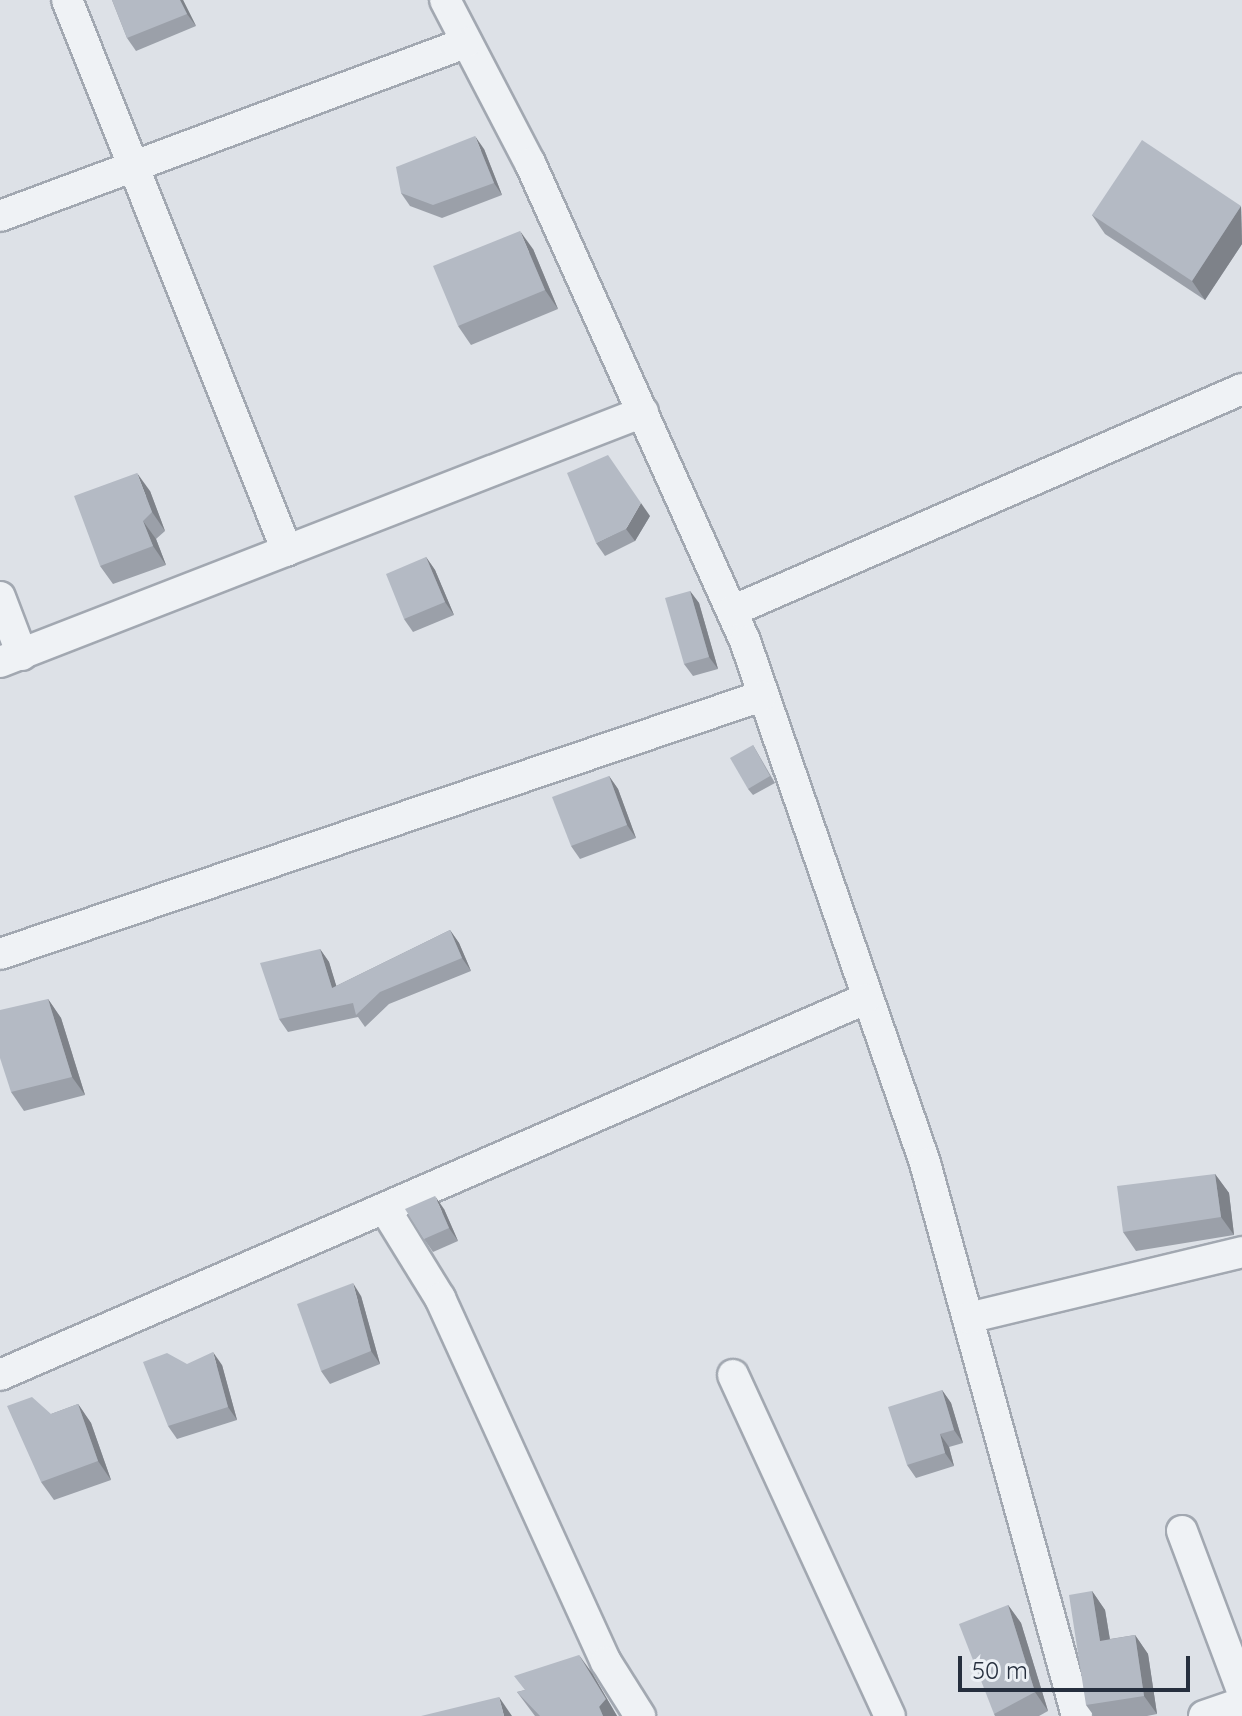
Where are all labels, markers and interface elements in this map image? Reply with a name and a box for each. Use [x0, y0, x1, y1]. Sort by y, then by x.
scale bar [962, 1640, 1194, 1690]
text: 50 m [972, 1655, 1028, 1685]

